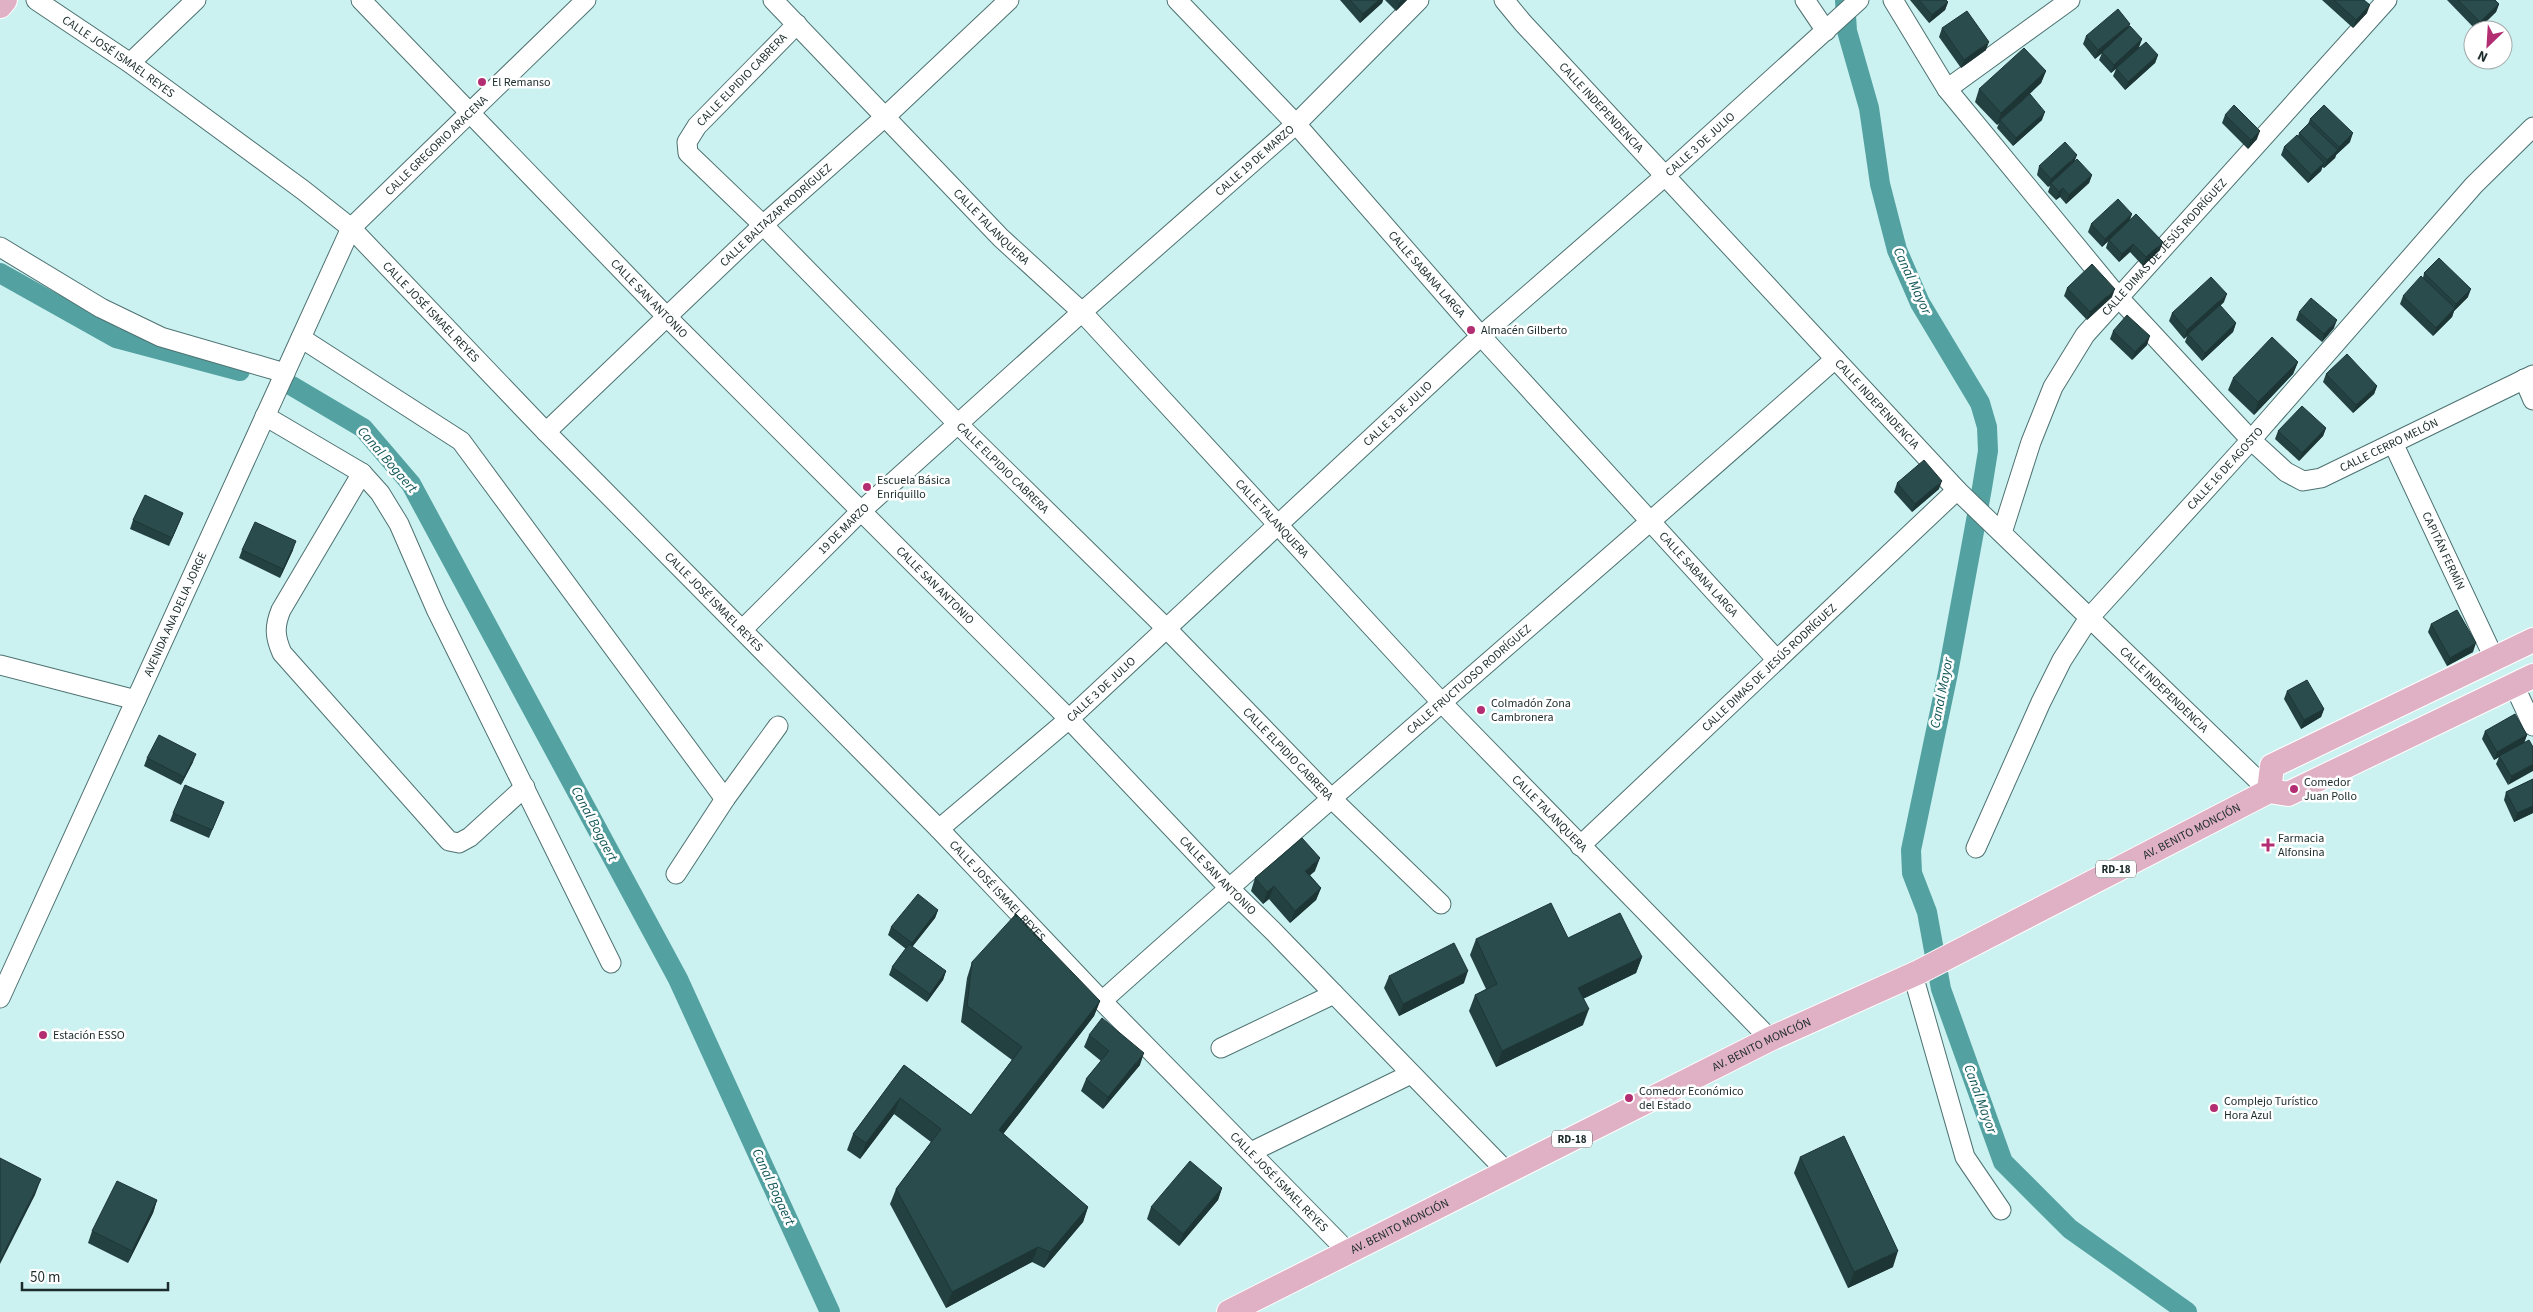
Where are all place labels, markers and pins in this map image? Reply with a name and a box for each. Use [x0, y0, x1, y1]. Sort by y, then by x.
place label: El Remanso [492, 74, 551, 91]
marker: El Remanso [476, 76, 488, 88]
place label: Almacén Gilberto [1481, 322, 1567, 339]
marker: Almacén Gilberto [1465, 324, 1477, 336]
place label: Escuela Básica Enriquillo [877, 472, 950, 503]
marker: Escuela Básica Enriquillo [861, 481, 873, 493]
place label: Colmadón Zona Cambronera [1491, 695, 1571, 726]
marker: Colmadón Zona Cambronera [1475, 704, 1487, 716]
place label: Comedor Juan Pollo [2304, 774, 2357, 805]
marker: Comedor Juan Pollo [2288, 783, 2300, 795]
place label: Farmacia Alfonsina [2278, 830, 2325, 861]
marker: Farmacia Alfonsina [2262, 839, 2274, 851]
place label: Estación ESSO [53, 1027, 125, 1044]
marker: Estación ESSO [37, 1029, 49, 1041]
place label: Comedor Económico del Estado [1639, 1083, 1744, 1114]
marker: Comedor Económico del Estado [1623, 1092, 1635, 1104]
place label: Complejo Turístico Hora Azul [2224, 1093, 2318, 1124]
marker: Complejo Turístico Hora Azul [2208, 1102, 2220, 1114]

